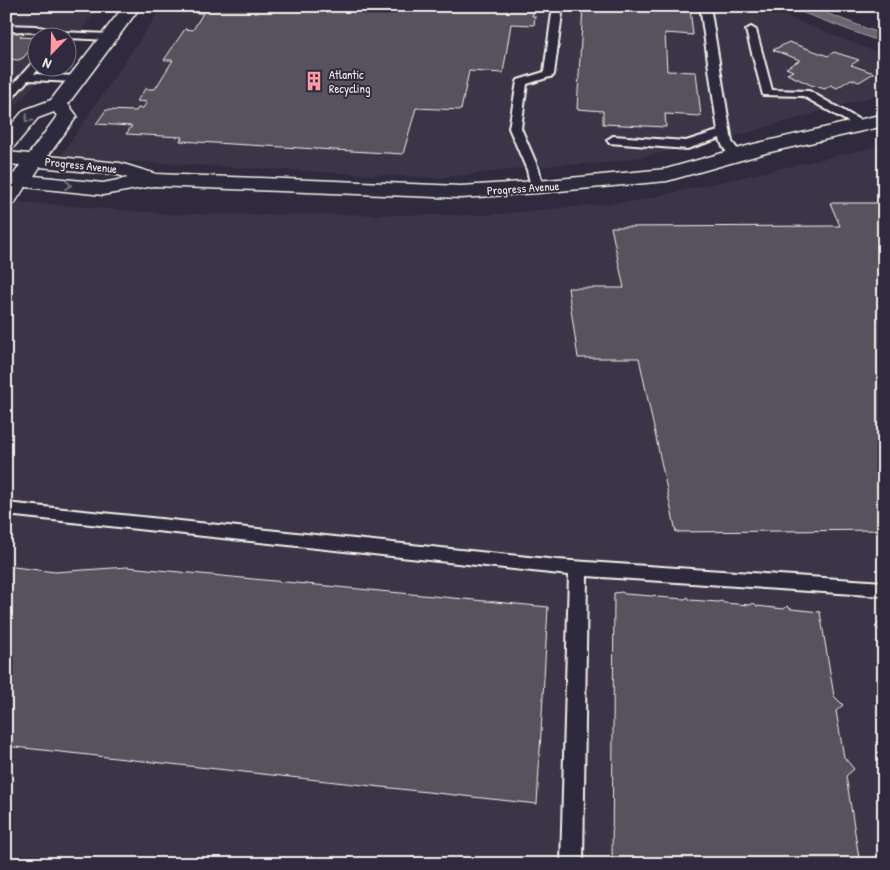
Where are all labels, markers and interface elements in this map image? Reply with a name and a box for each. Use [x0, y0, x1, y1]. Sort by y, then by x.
north arrow [28, 28, 78, 78]
text: N [39, 54, 54, 75]
place label: Atlantic Recycling [329, 66, 370, 97]
building icon: Atlantic Recycling [303, 70, 325, 92]
one-way arrow [25, 113, 34, 122]
street label: Progress Avenue [44, 153, 118, 177]
street label: Progress Avenue [486, 177, 560, 199]
one-way arrow [64, 179, 72, 190]

